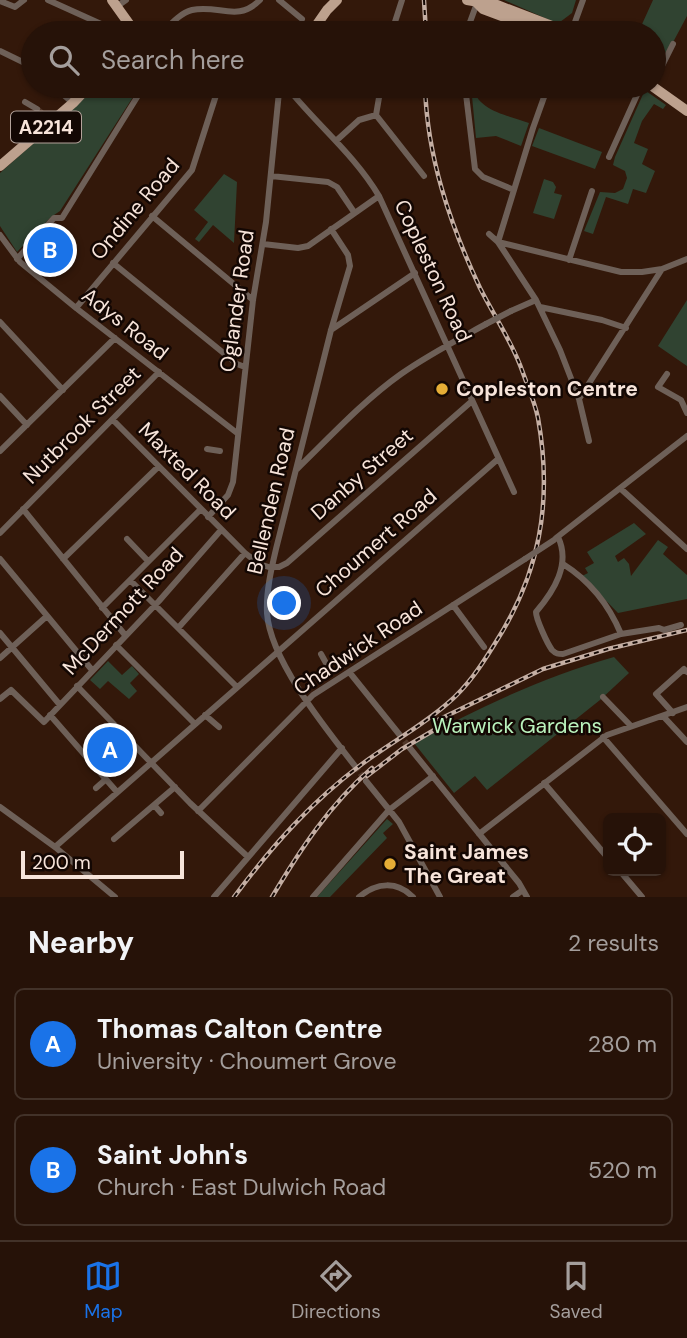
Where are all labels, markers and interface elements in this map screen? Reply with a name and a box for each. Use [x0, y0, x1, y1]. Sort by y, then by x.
search box [21, 21, 666, 98]
icon: search [45, 41, 83, 79]
text: Search here [101, 43, 244, 77]
road number: A2214 [11, 111, 81, 142]
street label: Ondine Road [84, 152, 186, 266]
street label: Copleston Road [388, 195, 478, 347]
pin: B [27, 224, 73, 276]
street label: Oglander Road [213, 228, 261, 374]
street label: Adys Road [76, 281, 174, 367]
street label: Nutbrook Street [17, 360, 147, 490]
place label: Copleston Centre [456, 375, 638, 403]
marker: Copleston Centre [434, 381, 450, 397]
street label: Maxted Road [132, 416, 242, 526]
street label: Danby Street [305, 422, 419, 526]
street label: Bellenden Road [241, 425, 301, 577]
street label: Choumert Road [309, 482, 443, 604]
street label: McDermott Road [56, 541, 190, 681]
your location [267, 586, 301, 620]
street label: Chadwick Road [288, 594, 428, 702]
park label: Warwick Gardens [432, 712, 602, 740]
pin: A [87, 724, 133, 776]
map controls [603, 813, 666, 876]
button: locate [603, 813, 666, 876]
place label: Saint James The Great [404, 838, 529, 890]
scale bar [21, 848, 184, 880]
text: 200 m [32, 850, 91, 875]
marker: Saint James The Great [382, 856, 398, 872]
text: Nearby [28, 923, 134, 962]
text: 2 results [568, 928, 659, 958]
text: Thomas Calton Centre [97, 1012, 383, 1046]
text: A [45, 1029, 61, 1059]
text: 280 m [588, 1029, 657, 1059]
text: University · Choumert Grove [97, 1046, 396, 1076]
text: Saint John's [97, 1138, 248, 1172]
text: B [46, 1155, 60, 1185]
text: 520 m [588, 1155, 657, 1185]
text: Church · East Dulwich Road [97, 1172, 386, 1202]
tab: Map [84, 1257, 123, 1324]
tab: Directions [291, 1257, 381, 1324]
tab: Saved [549, 1257, 603, 1324]

